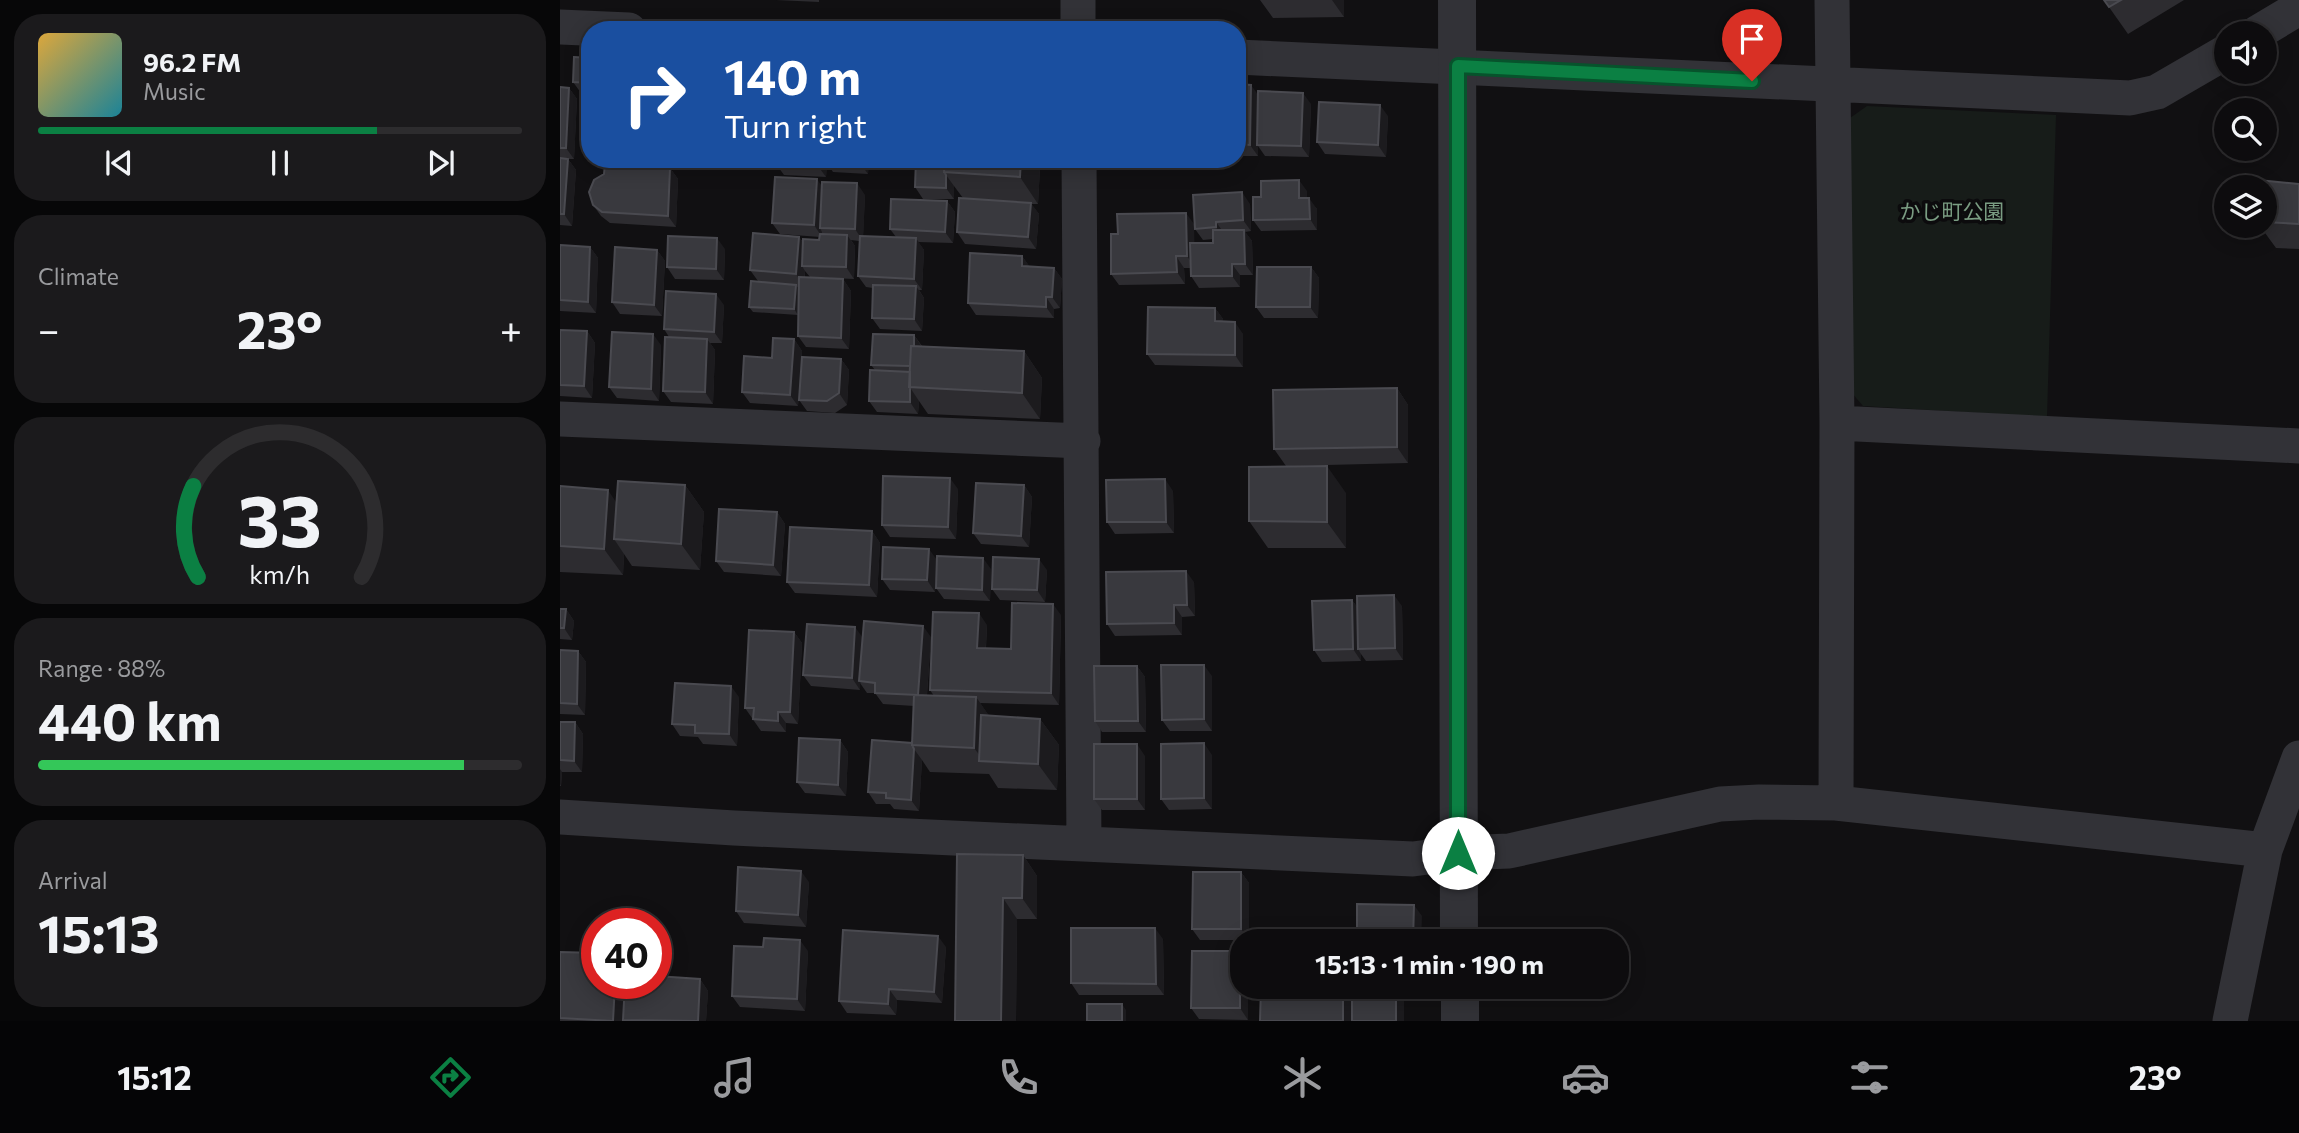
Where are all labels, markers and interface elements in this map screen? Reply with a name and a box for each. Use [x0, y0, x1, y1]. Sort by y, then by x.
pin [1722, 9, 1782, 81]
icon: arrive [1733, 20, 1771, 58]
map controls [2214, 21, 2277, 238]
button: sound [2214, 21, 2277, 84]
text: 140 m [724, 45, 861, 105]
text: 96.2 FM [143, 46, 241, 77]
icon: right [609, 49, 700, 140]
text: Music [143, 77, 206, 105]
button: search [2214, 98, 2277, 161]
text: Turn right [724, 105, 867, 145]
icon: previous [100, 144, 138, 182]
icon: pause [261, 144, 299, 182]
icon: next [422, 144, 460, 182]
button: layers [2214, 175, 2277, 238]
park label: かじ町公園 [1900, 198, 2005, 223]
text: Climate [38, 262, 119, 290]
text: 23° [237, 296, 323, 360]
text: − [38, 305, 60, 352]
text: + [500, 305, 522, 352]
text: 33 [238, 473, 322, 562]
text: km/h [250, 558, 310, 588]
text: Range · 88% [38, 654, 165, 682]
text: 440 km [38, 688, 222, 752]
position arrow [1421, 816, 1495, 890]
text: Arrival [38, 866, 108, 894]
text: 15:13 [38, 900, 159, 964]
speed limit sign: 40 [581, 908, 672, 999]
text: 15:13 · 1 min · 190 m [1315, 948, 1544, 979]
icon: directions [426, 1053, 475, 1102]
icon: music [710, 1053, 759, 1102]
icon: phone [994, 1053, 1043, 1102]
icon: climate [1278, 1053, 1327, 1102]
icon: car [1561, 1053, 1610, 1102]
icon: filters [1845, 1053, 1894, 1102]
text: 15:12 [117, 1057, 192, 1097]
text: 23° [2129, 1057, 2182, 1097]

